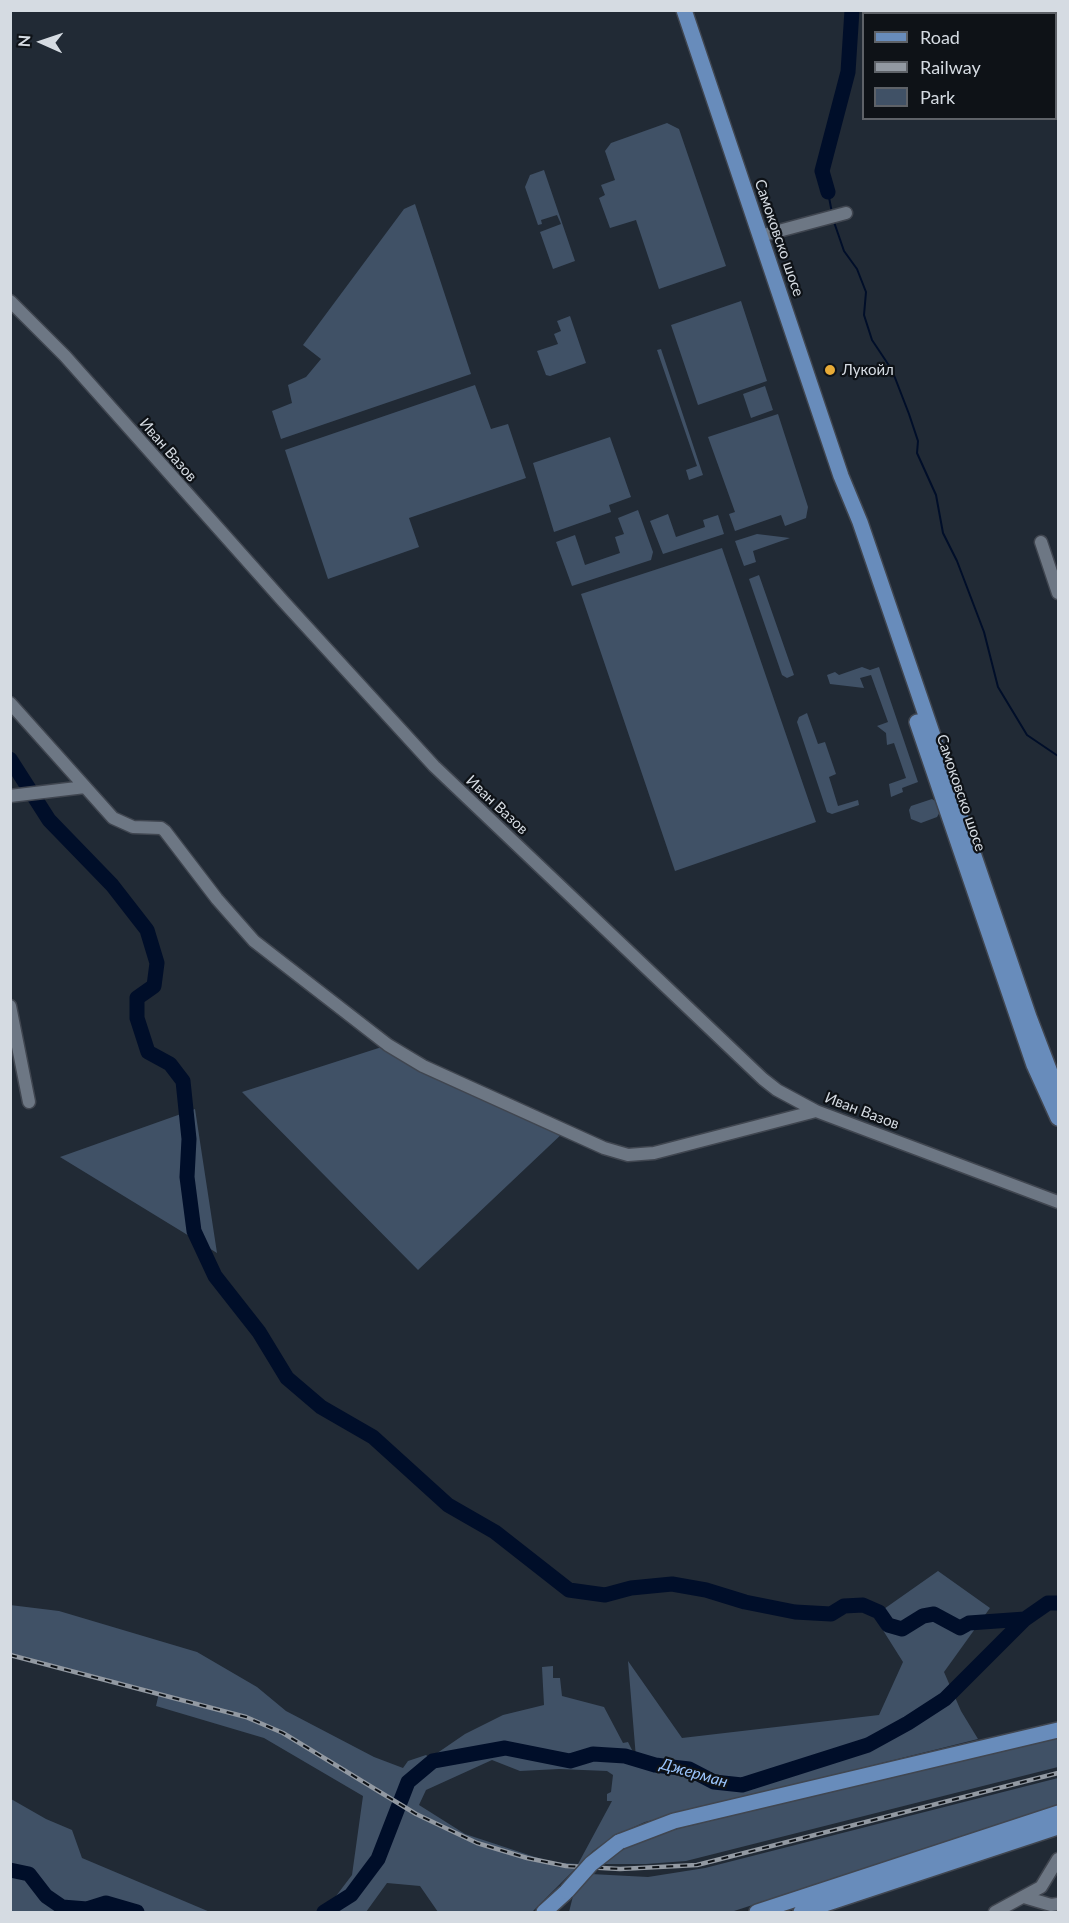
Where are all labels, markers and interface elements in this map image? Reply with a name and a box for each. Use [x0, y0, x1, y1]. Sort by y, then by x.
north arrow [12, 12, 72, 72]
legend [862, 12, 1057, 120]
text: Road [920, 26, 960, 48]
text: N [14, 34, 33, 48]
text: Railway [920, 56, 981, 78]
text: Park [920, 86, 955, 108]
street label: Самоковско шосе [751, 177, 807, 299]
place label: Лукойл [842, 361, 894, 379]
marker: Лукойл [823, 363, 837, 377]
street label: Иван Вазов [136, 415, 200, 485]
street label: Самоковско шосе [933, 732, 989, 854]
street label: Иван Вазов [462, 772, 532, 838]
street label: Иван Вазов [822, 1089, 902, 1133]
water label: Джерман [658, 1754, 730, 1792]

